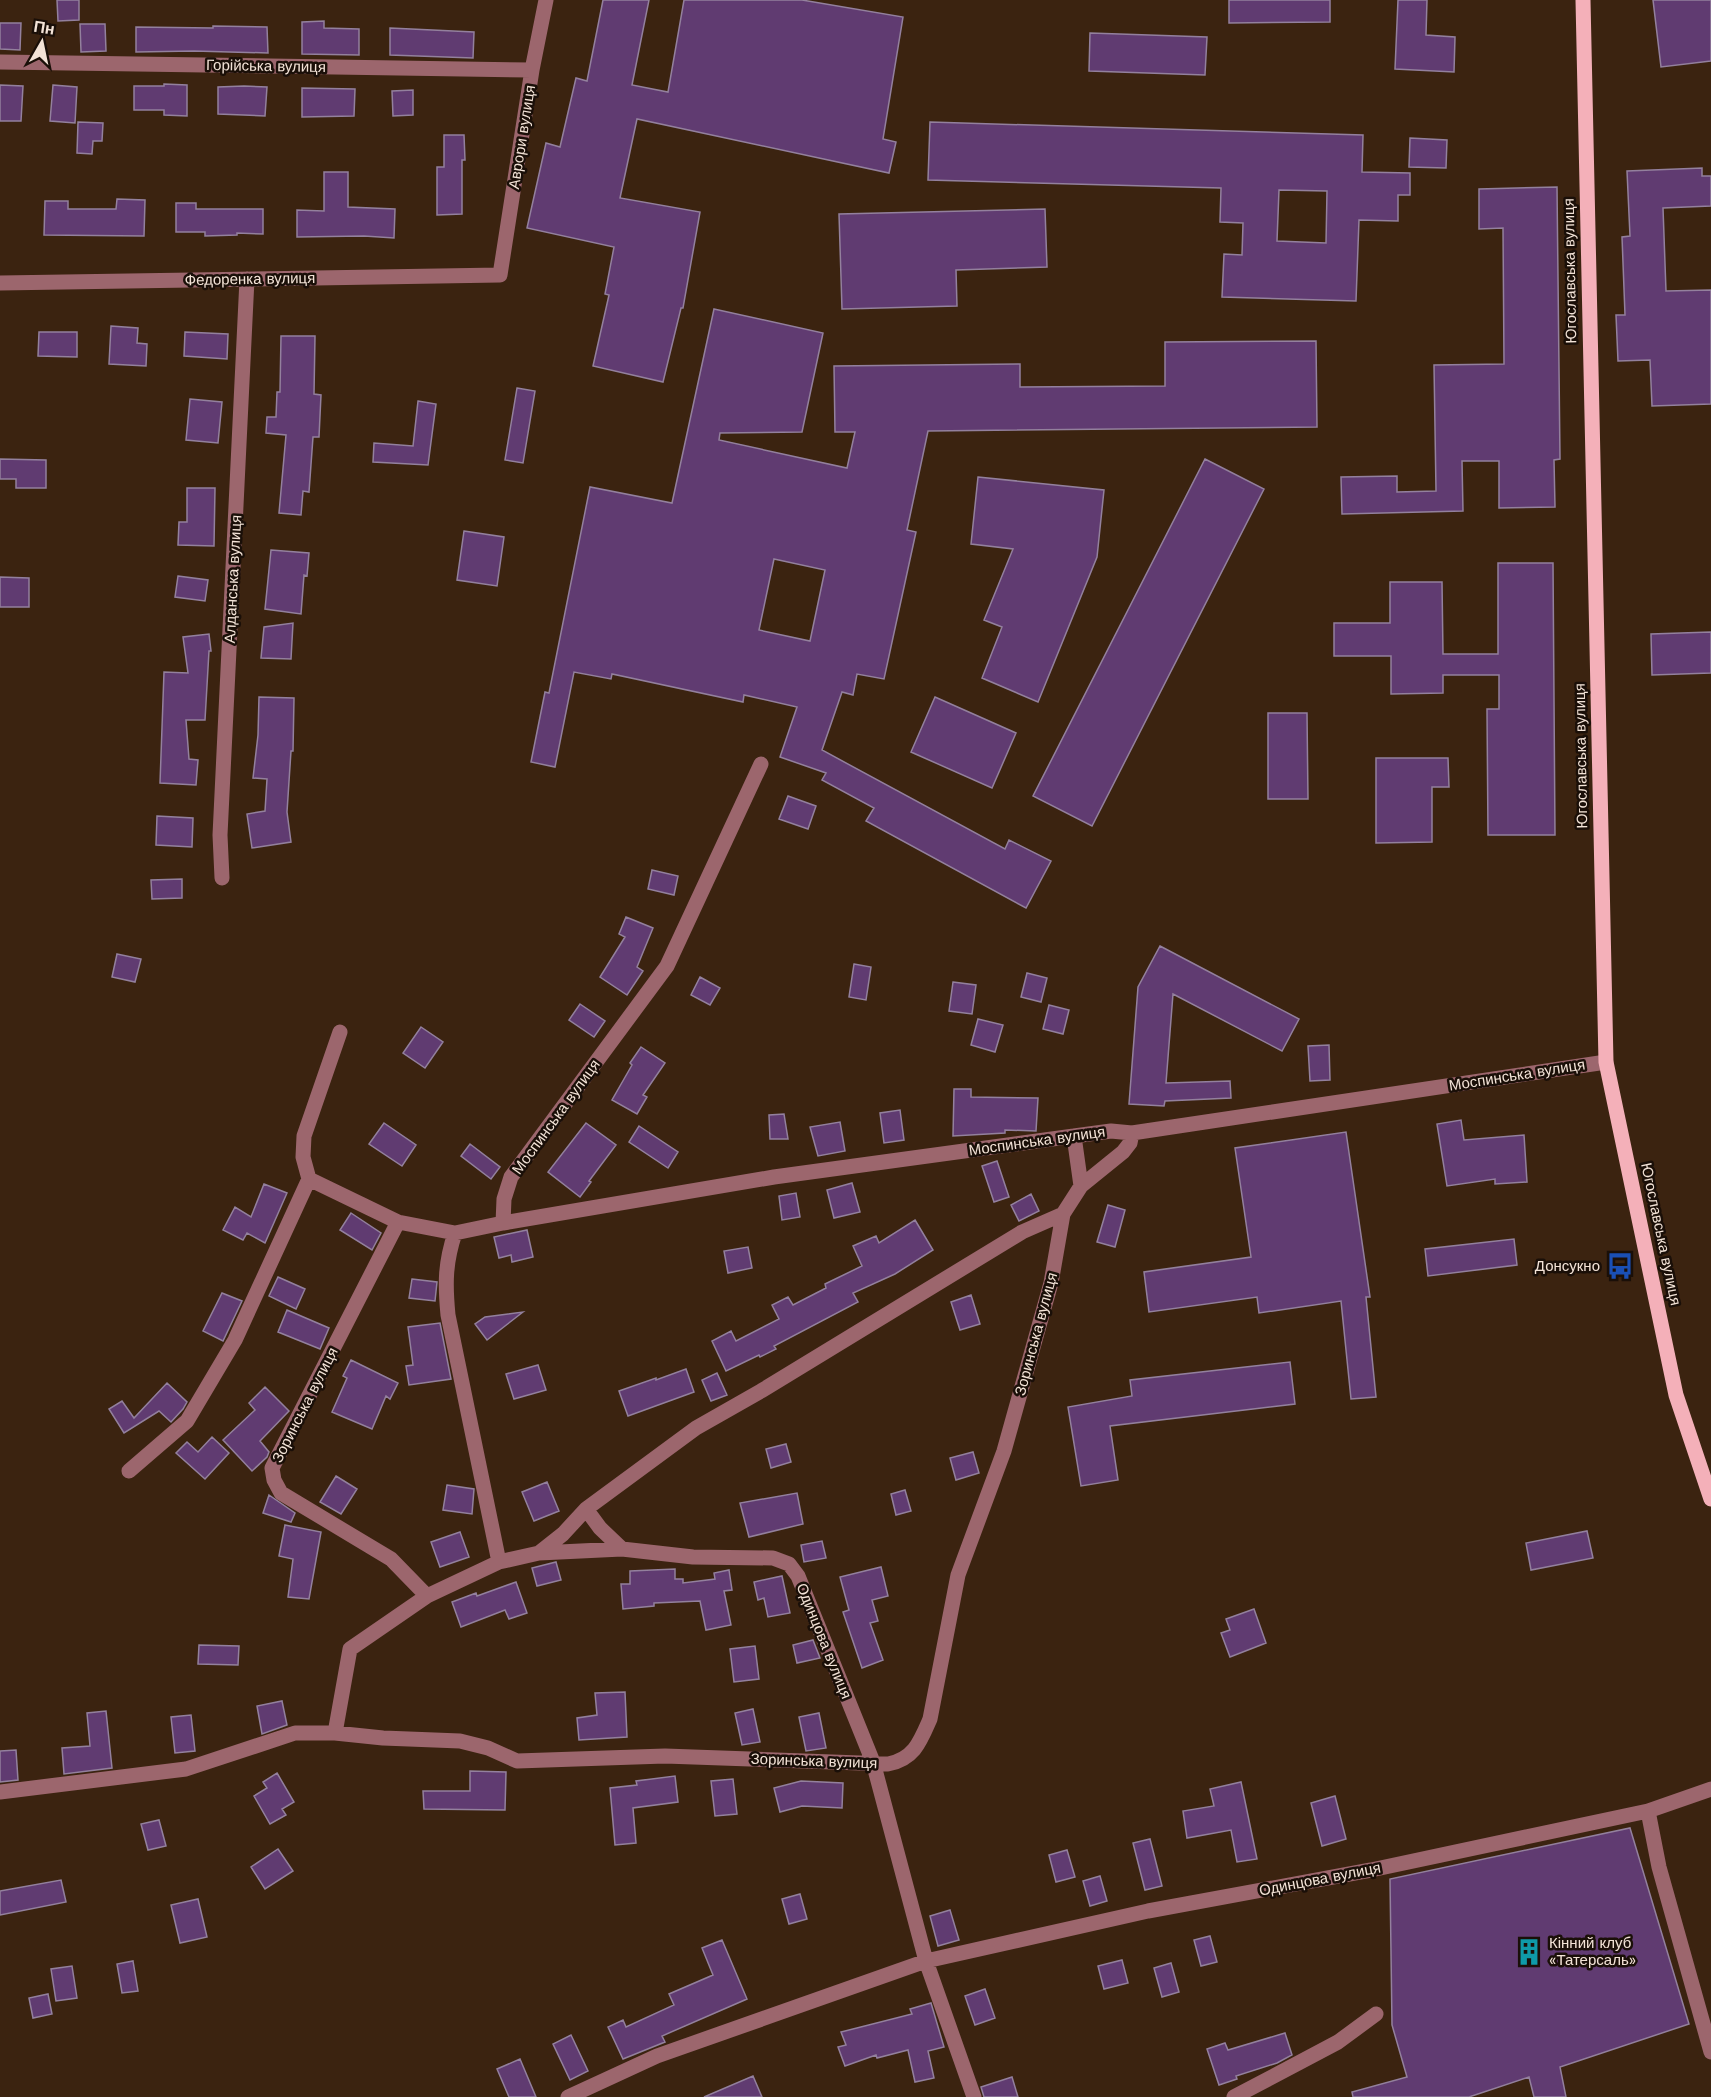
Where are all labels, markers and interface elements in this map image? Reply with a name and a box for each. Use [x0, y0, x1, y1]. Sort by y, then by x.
north arrow [12, 12, 72, 72]
text: Пн [32, 17, 56, 39]
street label: Горійська вулиця [206, 56, 326, 76]
street label: Аврори вулиця [505, 84, 539, 190]
street label: Югославська вулиця [1560, 198, 1580, 344]
street label: Федоренка вулиця [185, 269, 315, 289]
street label: Алданська вулиця [221, 514, 245, 644]
street label: Югославська вулиця [1571, 683, 1591, 829]
street label: Моспинська вулиця [1448, 1055, 1586, 1095]
street label: Моспинська вулиця [508, 1056, 604, 1178]
street label: Моспинська вулиця [968, 1123, 1106, 1159]
street label: Югославська вулиця [1637, 1161, 1685, 1307]
bus stop icon: Донсукно [1605, 1251, 1635, 1281]
place label: Донсукно [1535, 1257, 1600, 1275]
street label: Зоринська вулиця [1011, 1270, 1061, 1398]
street label: Зоринська вулиця [268, 1344, 342, 1466]
street label: Одинцова вулиця [793, 1580, 855, 1702]
street label: Зоринська вулиця [750, 1750, 878, 1772]
street label: Одинцова вулиця [1258, 1858, 1382, 1900]
place label: Кінний клуб «Татерсаль» [1549, 1934, 1636, 1969]
building icon: Кінний клуб «Татерсаль» [1514, 1937, 1544, 1967]

